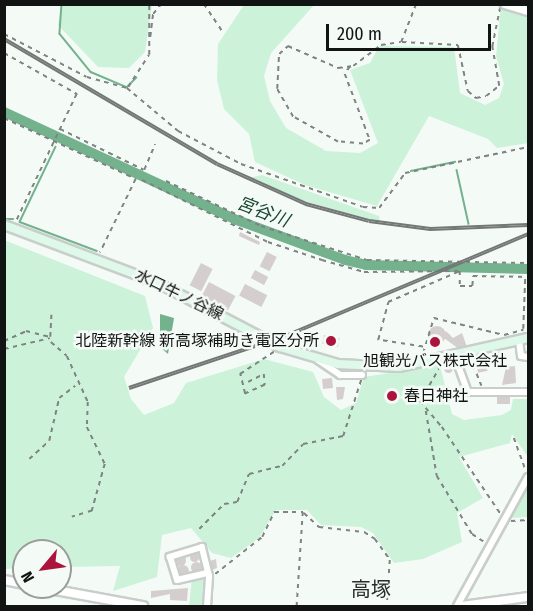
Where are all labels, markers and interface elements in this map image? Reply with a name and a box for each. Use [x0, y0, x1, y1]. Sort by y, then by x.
scale bar [329, 12, 494, 50]
text: 200 m [337, 23, 382, 45]
water label: 宮谷川 [234, 192, 292, 232]
street label: 水口牛ノ谷線 [132, 265, 226, 325]
place label: 北陸新幹線 新高塚補助き電区分所 [75, 331, 319, 351]
marker: 北陸新幹線 新高塚補助き電区分所 [324, 334, 338, 348]
marker: 旭観光バス株式会社 [428, 335, 442, 349]
place label: 旭観光バス株式会社 [363, 351, 507, 371]
place label: 春日神社 [404, 386, 468, 406]
marker: 春日神社 [385, 389, 399, 403]
north arrow [12, 539, 72, 599]
text: N [17, 568, 38, 586]
district label: 高塚 [351, 577, 391, 601]

